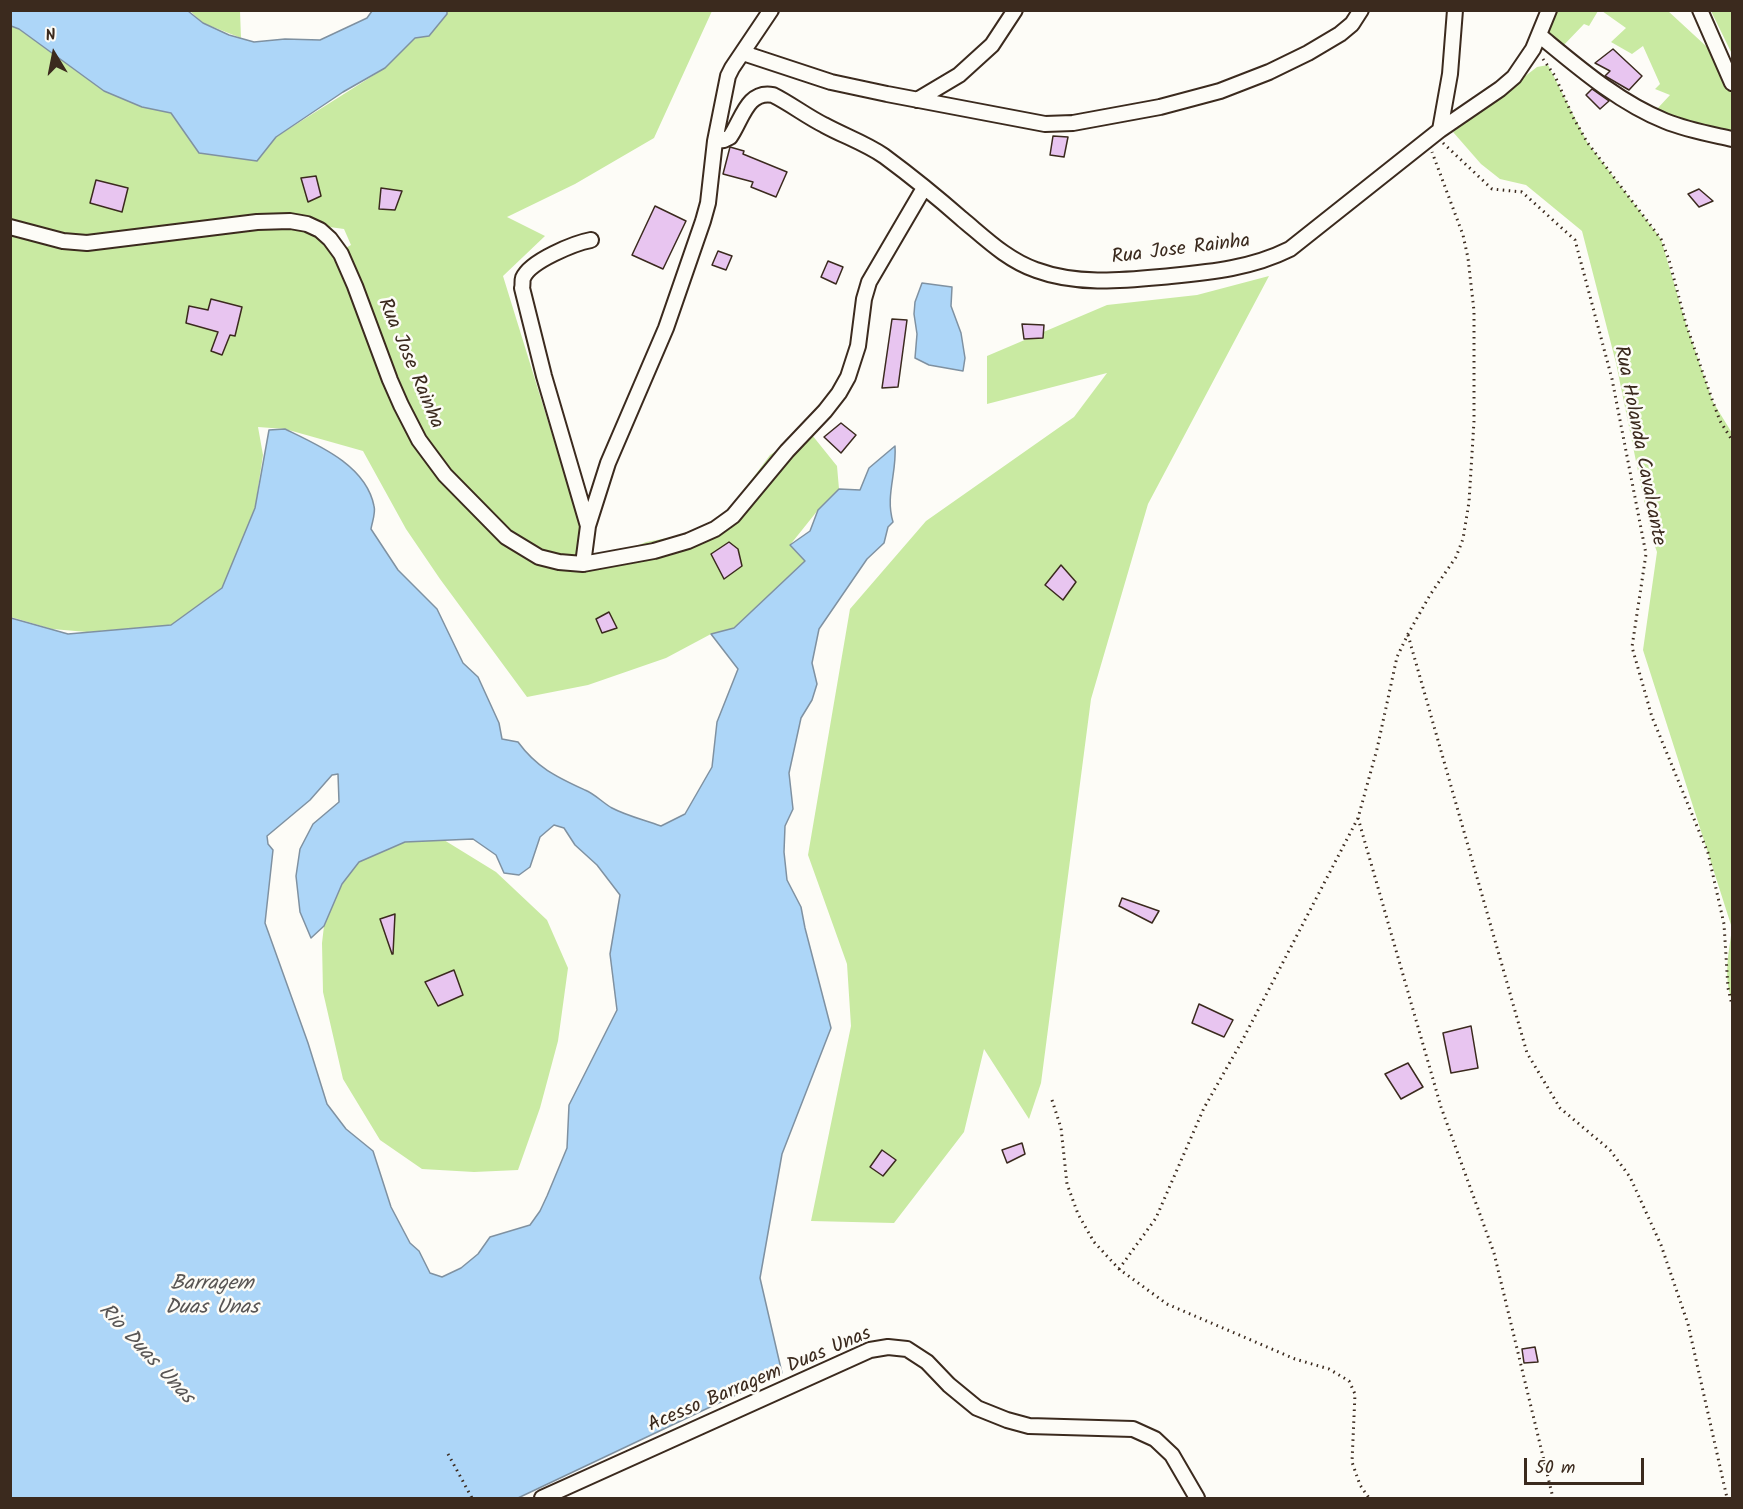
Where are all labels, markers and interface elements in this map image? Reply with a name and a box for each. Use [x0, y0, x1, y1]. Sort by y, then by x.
text: N [44, 23, 58, 49]
north arrow [24, 24, 84, 84]
street label: Rua Jose Rainha [1110, 231, 1252, 271]
street label: Rua Jose Rainha [371, 295, 447, 433]
street label: Rua Holanda Cavalcante [1607, 344, 1669, 548]
water label: Barragem Duas Unas [165, 1272, 259, 1322]
water label: Rio Duas Unas [92, 1299, 198, 1411]
street label: Acesso Barragem Duas Unas [645, 1323, 875, 1439]
scale bar [1527, 1446, 1647, 1484]
text: 50 m [1535, 1454, 1575, 1483]

